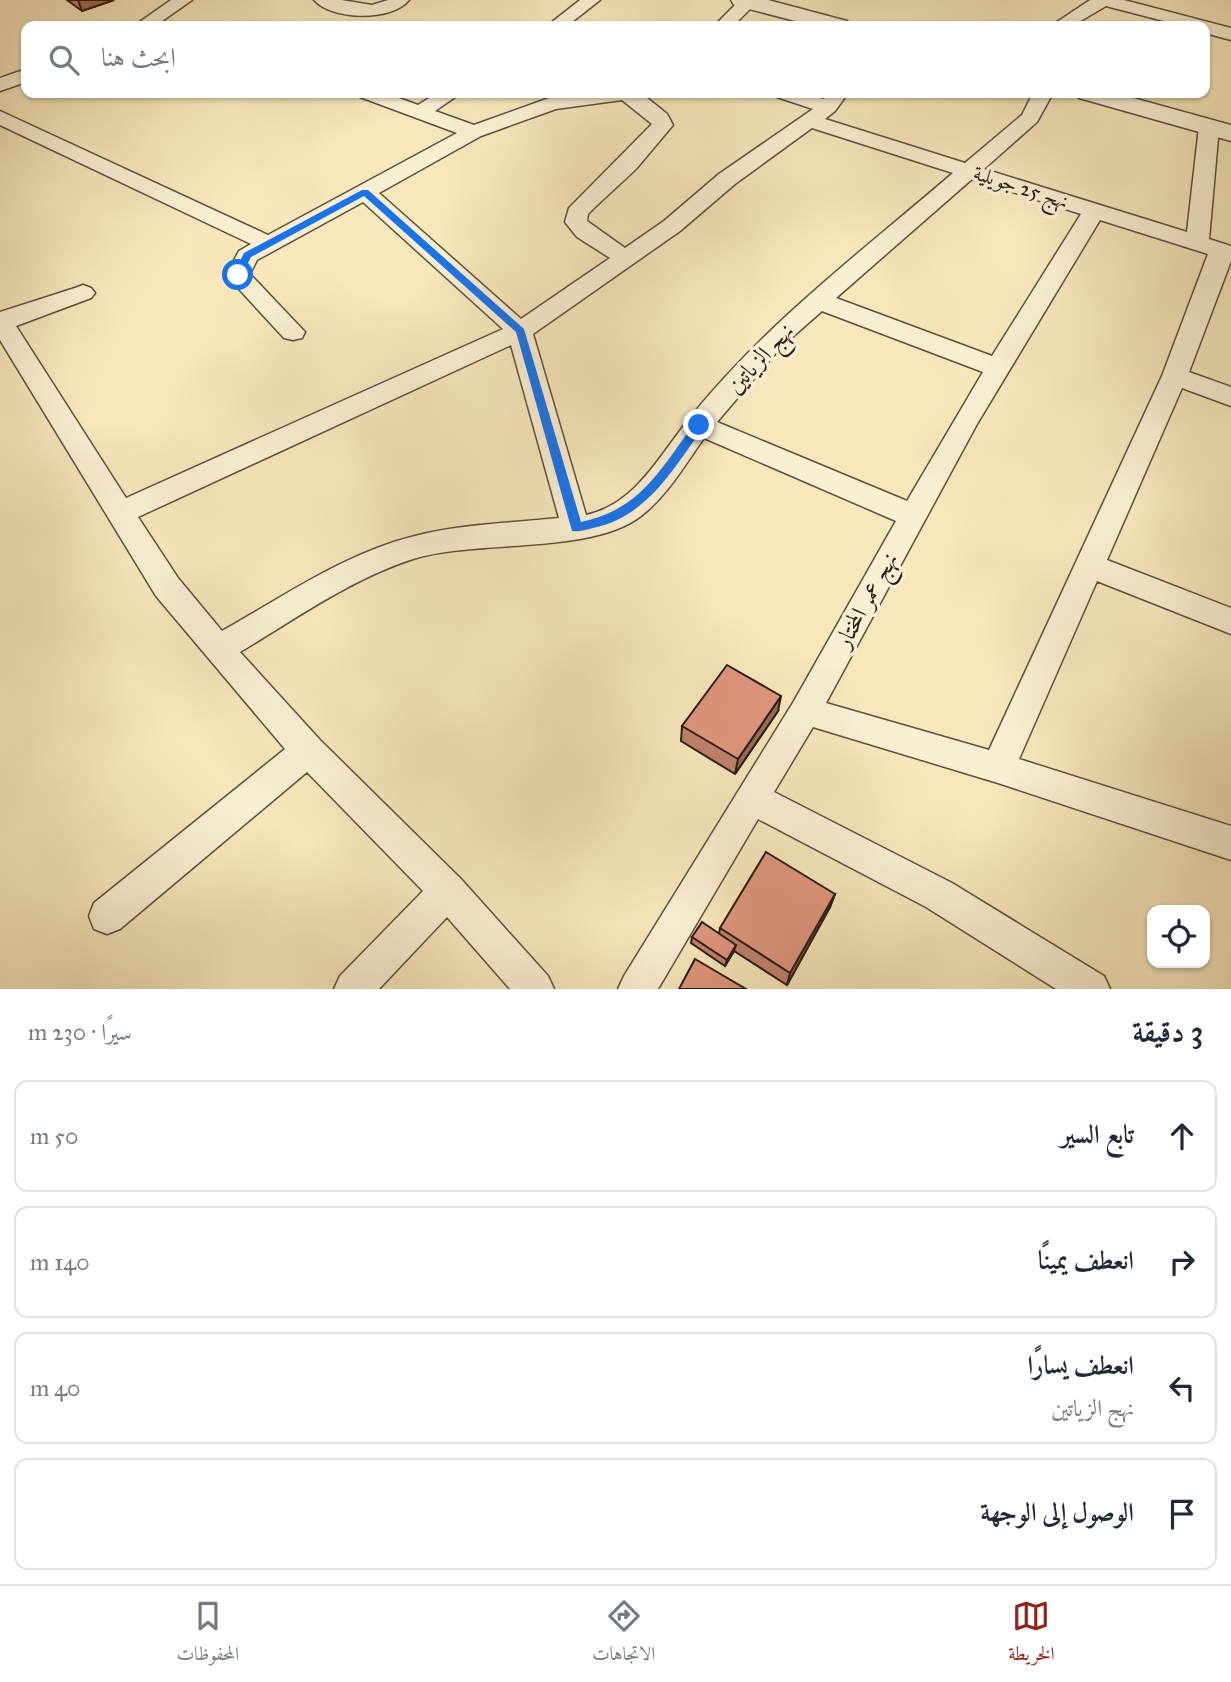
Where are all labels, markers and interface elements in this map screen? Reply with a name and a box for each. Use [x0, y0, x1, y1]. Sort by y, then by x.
search box [21, 21, 1210, 98]
icon: search [45, 41, 83, 79]
text: ابحث هنا [101, 41, 176, 73]
street label: نهج 25 جويلية [968, 159, 1072, 220]
route start [222, 259, 253, 290]
street label: نهج الزياتين [720, 316, 805, 404]
route end [683, 409, 714, 440]
street label: نهج عمر المختار [826, 547, 910, 658]
map controls [1147, 905, 1210, 968]
button: locate [1147, 905, 1210, 968]
text: 3 دقيقة [1132, 1014, 1203, 1050]
text: سيرًا · 230 m [28, 1018, 132, 1046]
icon: ahead [1163, 1117, 1201, 1155]
text: تابع السير [1061, 1118, 1134, 1150]
text: 50 m [30, 1122, 78, 1150]
icon: right [1163, 1243, 1201, 1281]
text: انعطف يمينًا [1038, 1244, 1134, 1276]
text: 140 m [30, 1248, 90, 1276]
text: انعطف يسارًا [1027, 1349, 1134, 1381]
icon: left [1163, 1369, 1201, 1407]
text: 40 m [30, 1374, 80, 1402]
text: نهج الزياتين [1051, 1394, 1134, 1422]
icon: arrive [1163, 1495, 1201, 1533]
text: الوصول إلى الوجهة [980, 1496, 1134, 1528]
tab: المحفوظات [176, 1597, 239, 1672]
tab: الاتجاهات [592, 1597, 655, 1672]
tab: الخريطة [1008, 1597, 1055, 1672]

